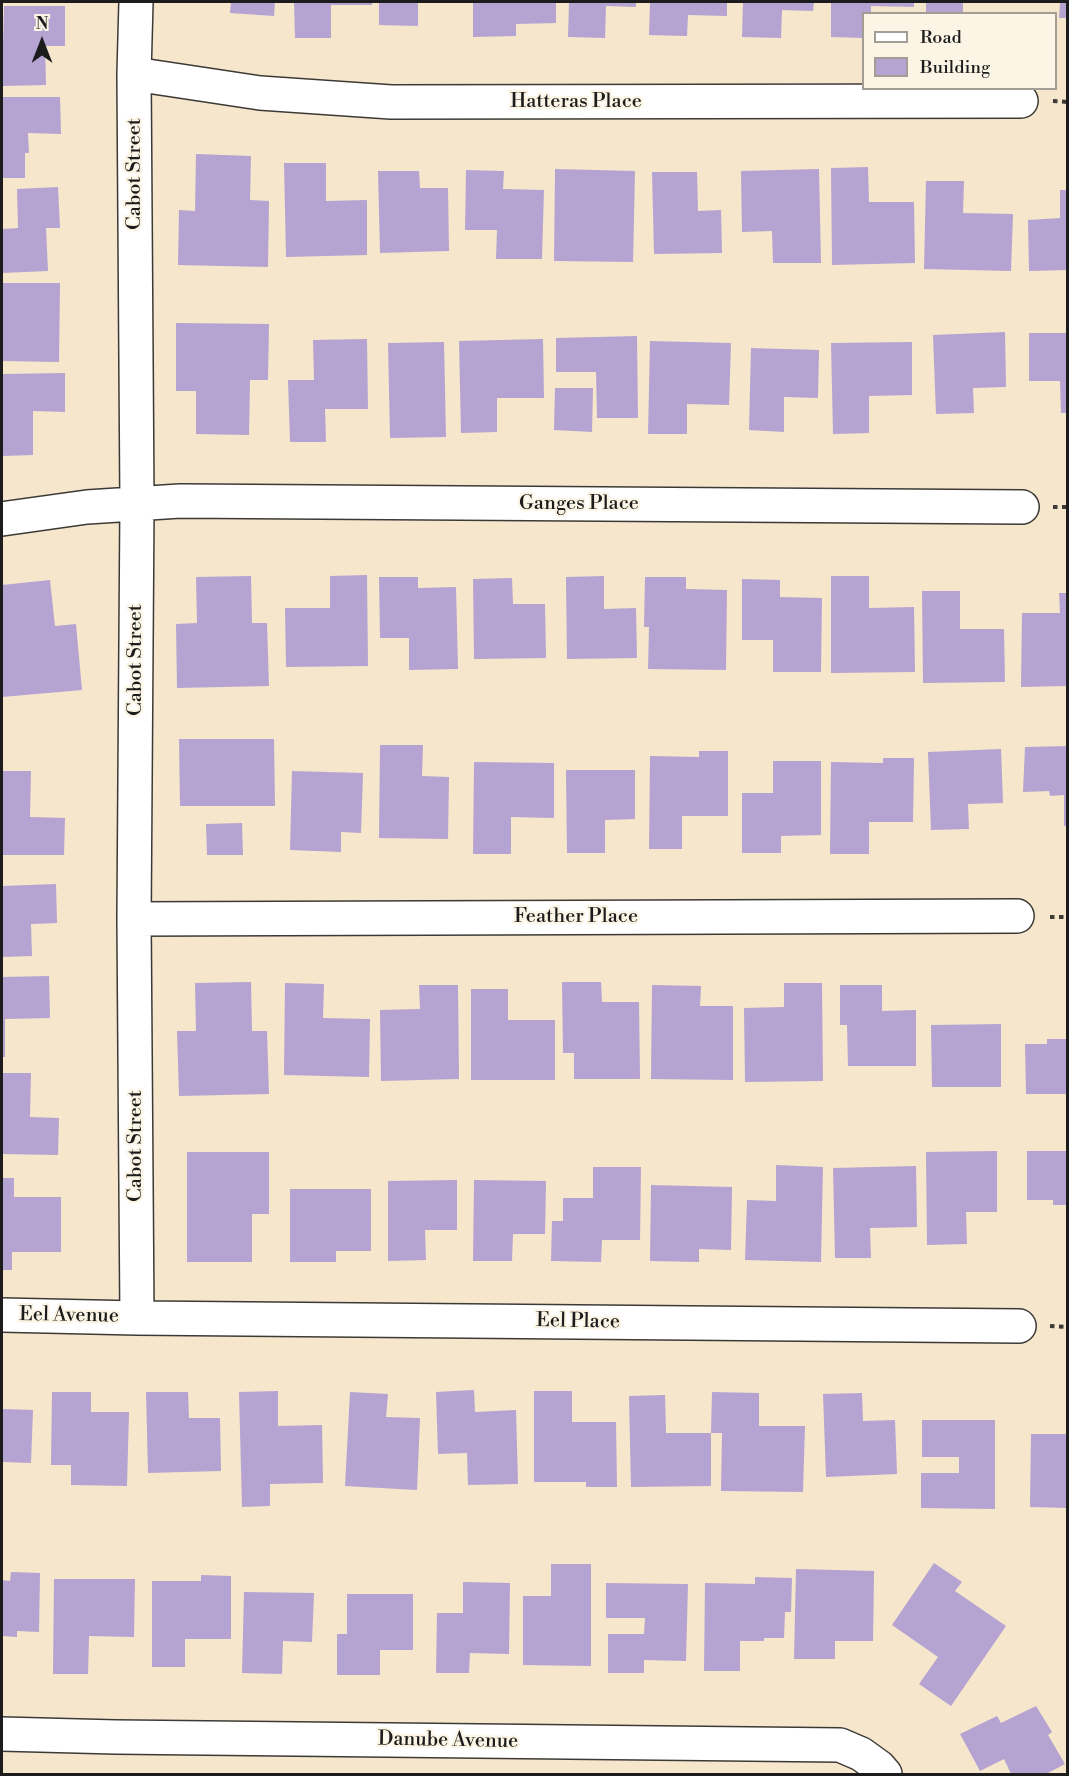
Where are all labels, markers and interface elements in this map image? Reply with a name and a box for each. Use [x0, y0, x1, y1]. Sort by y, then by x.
north arrow [12, 12, 72, 72]
legend [862, 12, 1057, 90]
text: N [36, 14, 48, 34]
text: Road [920, 26, 962, 49]
text: Building [920, 56, 990, 79]
street label: Hatteras Place [510, 90, 642, 114]
street label: Cabot Street [123, 118, 147, 230]
street label: Ganges Place [519, 492, 639, 516]
street label: Cabot Street [124, 604, 148, 716]
street label: Feather Place [514, 905, 638, 929]
street label: Cabot Street [124, 1090, 148, 1202]
street label: Eel Avenue [19, 1303, 119, 1329]
street label: Eel Place [536, 1309, 620, 1335]
street label: Danube Avenue [378, 1728, 518, 1754]

